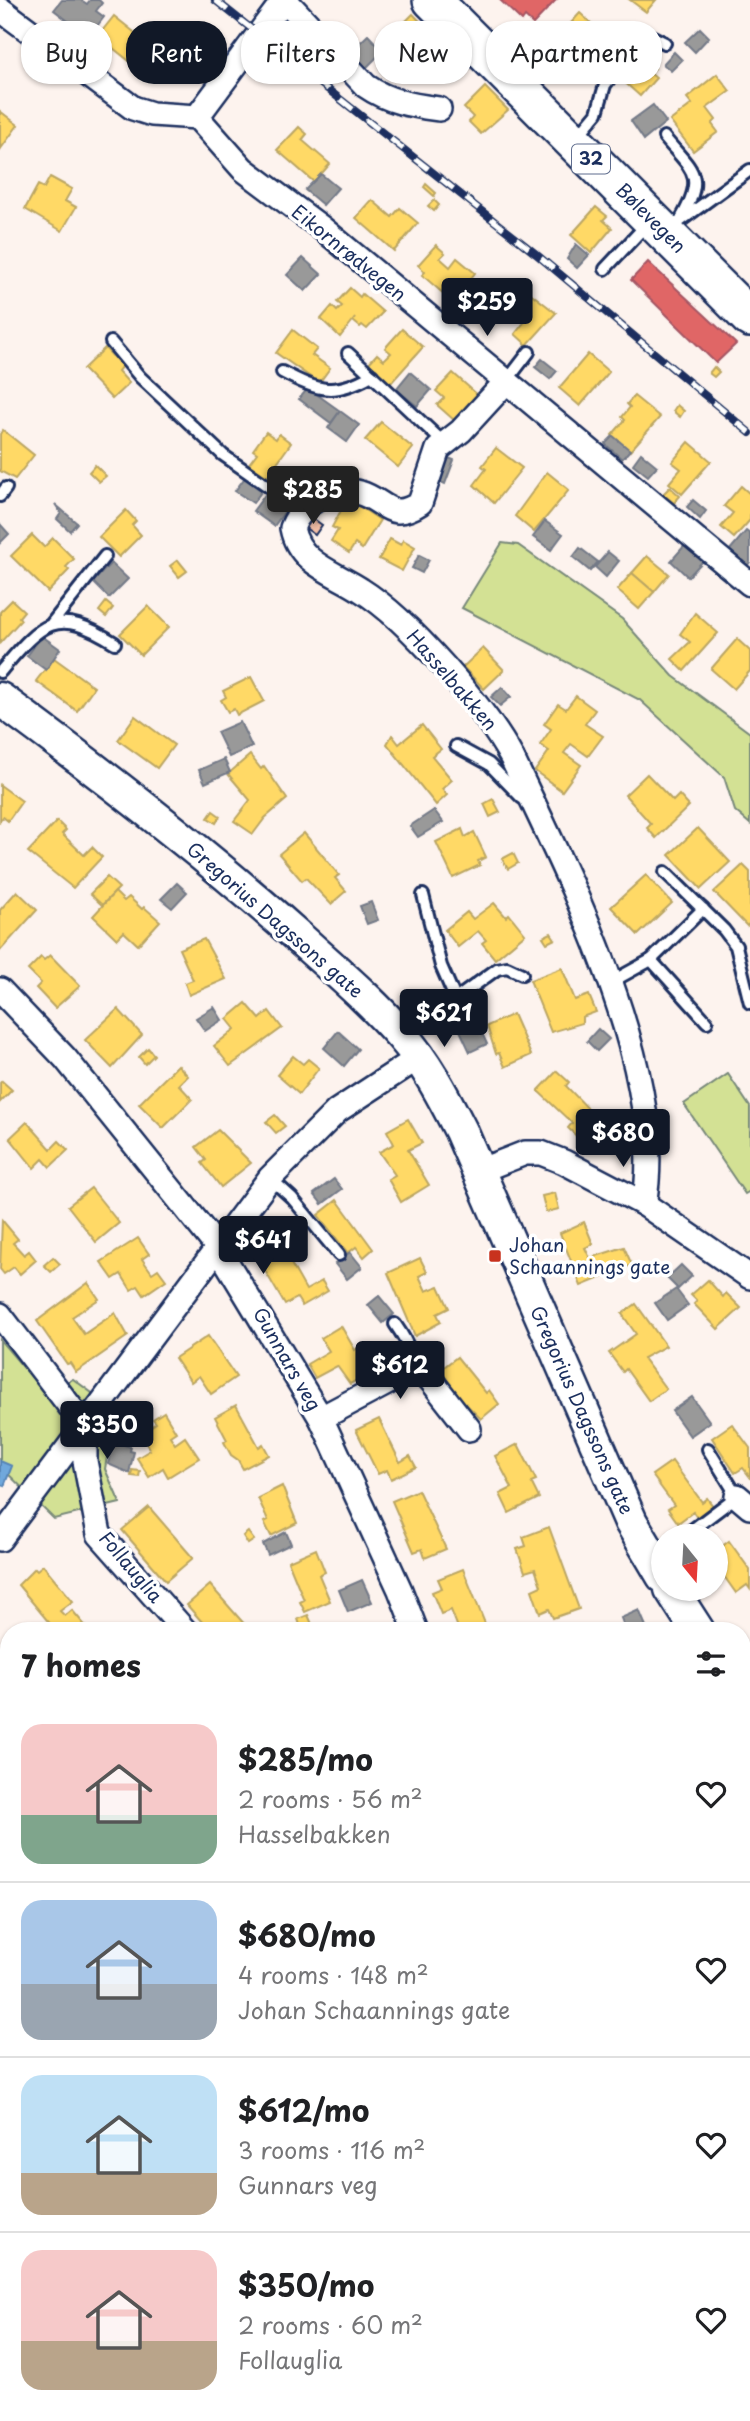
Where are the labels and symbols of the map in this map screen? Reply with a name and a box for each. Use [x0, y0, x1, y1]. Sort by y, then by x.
road number: 32 [572, 144, 610, 174]
street label: Bølevegen [610, 176, 693, 259]
street label: Eikornrødvegen [286, 197, 413, 307]
pin: $259 [446, 278, 528, 338]
pin: $285 [272, 466, 354, 526]
street label: Hasselbakken [401, 623, 505, 736]
street label: Gregorius Dagssons gate [181, 835, 370, 1004]
pin: $621 [403, 990, 485, 1049]
pin: $680 [582, 1110, 664, 1169]
pin: $641 [222, 1216, 304, 1276]
place label: Johan Schaannings gate [509, 1230, 670, 1280]
marker: Johan Schaannings gate [487, 1248, 503, 1264]
street label: Gregorius Dagssons gate [524, 1301, 642, 1518]
street label: Gunnars veg [247, 1302, 329, 1415]
pin: $612 [359, 1342, 441, 1401]
pin: $350 [66, 1402, 148, 1461]
street label: Follauglia [93, 1524, 170, 1609]
north arrow [651, 1524, 728, 1601]

